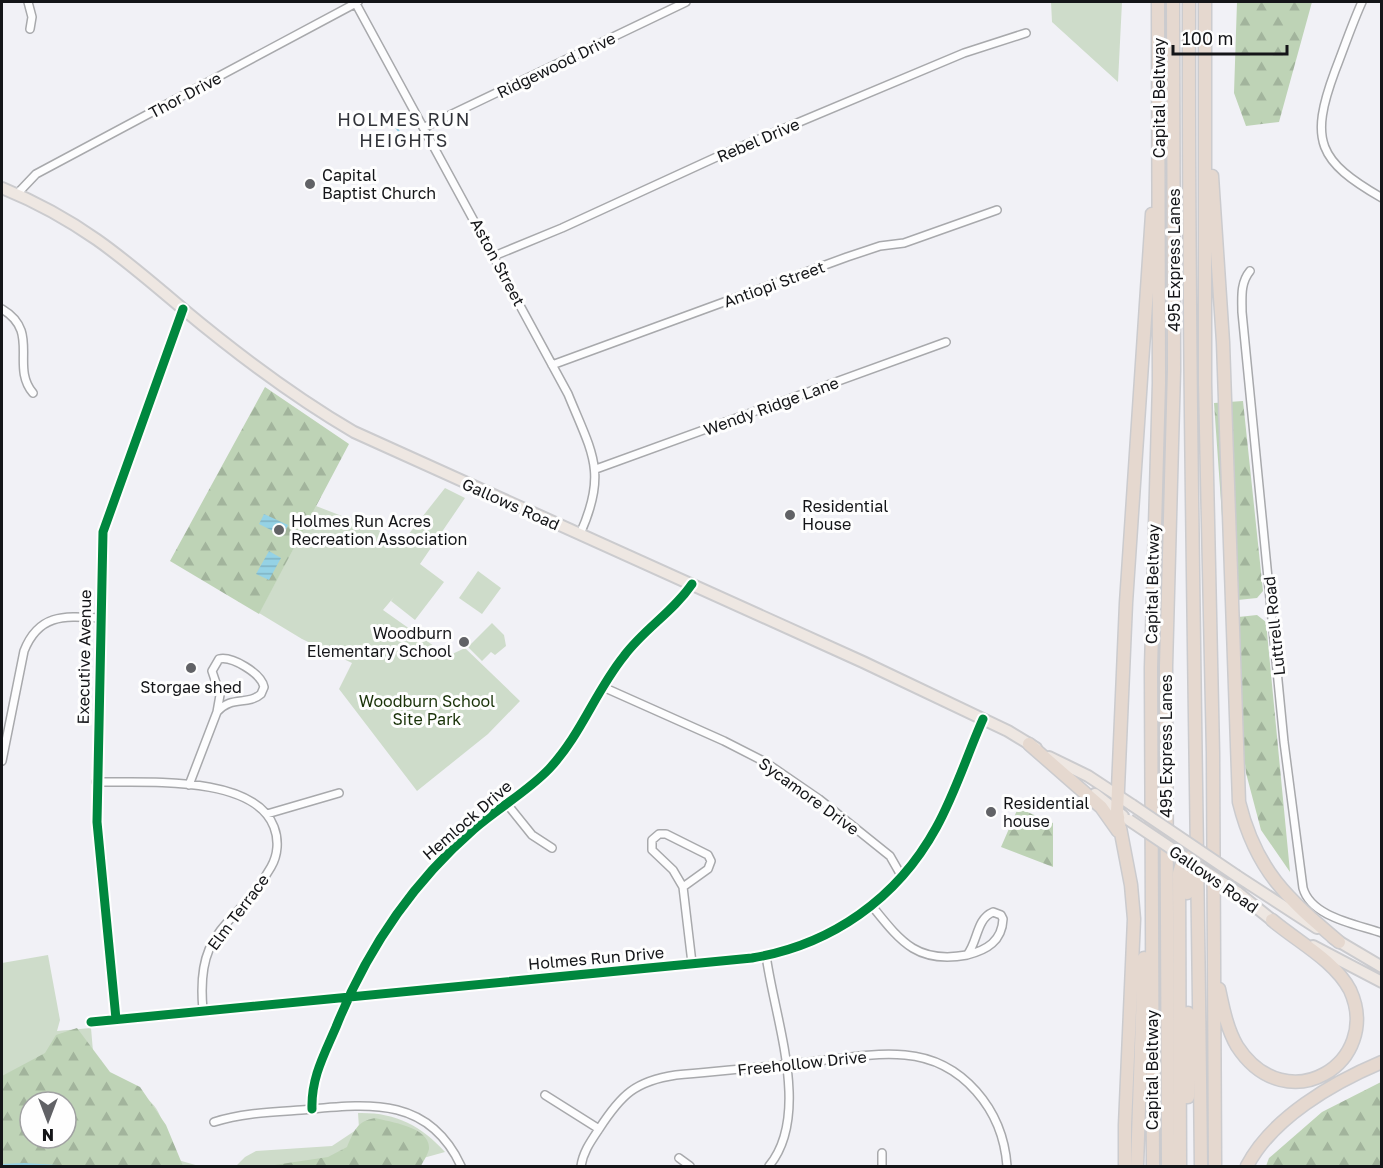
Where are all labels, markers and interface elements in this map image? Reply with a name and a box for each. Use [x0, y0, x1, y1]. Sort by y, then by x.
scale bar [1173, 18, 1287, 56]
text: 100 m [1182, 27, 1233, 49]
street label: Ridgewood Drive [493, 28, 619, 102]
street label: Capital Beltway [1149, 38, 1169, 158]
street label: Thor Drive [145, 68, 225, 122]
district label: HOLMES RUN HEIGHTS [337, 108, 471, 151]
street label: Rebel Drive [714, 114, 802, 166]
place label: Capital Baptist Church [322, 165, 436, 203]
marker: Capital Baptist Church [303, 177, 317, 191]
street label: 495 Express Lanes [1164, 188, 1184, 332]
street label: Aston Street [467, 215, 529, 309]
street label: Antiopi Street [721, 256, 827, 312]
street label: Wendy Ridge Lane [701, 372, 841, 440]
street label: Gallows Road [459, 474, 563, 534]
place label: Residential House [802, 496, 888, 534]
marker: Residential House [783, 508, 797, 522]
place label: Holmes Run Acres Recreation Association [291, 511, 467, 549]
marker: Holmes Run Acres Recreation Association [272, 523, 286, 537]
street label: Capital Beltway [1141, 524, 1163, 644]
street label: Luttrell Road [1259, 575, 1289, 677]
street label: Executive Avenue [73, 589, 95, 725]
place label: Woodburn Elementary School [307, 623, 452, 661]
marker: Woodburn Elementary School [457, 635, 471, 649]
marker: Storgae shed [184, 661, 198, 675]
street label: 495 Express Lanes [1156, 674, 1176, 818]
place label: Storgae shed [140, 677, 242, 697]
park label: Woodburn School Site Park [359, 691, 495, 729]
street label: Sycamore Drive [755, 753, 863, 839]
street label: Hemlock Drive [418, 776, 516, 864]
place label: Residential house [1003, 793, 1089, 831]
marker: Residential house [984, 805, 998, 819]
street label: Gallows Road [1165, 841, 1263, 917]
street label: Elm Terrace [203, 870, 273, 954]
street label: Holmes Run Drive [527, 942, 665, 974]
street label: Capital Beltway [1142, 1010, 1162, 1130]
street label: Freehollow Drive [736, 1046, 868, 1080]
north arrow [18, 1090, 78, 1150]
text: N [42, 1125, 54, 1145]

